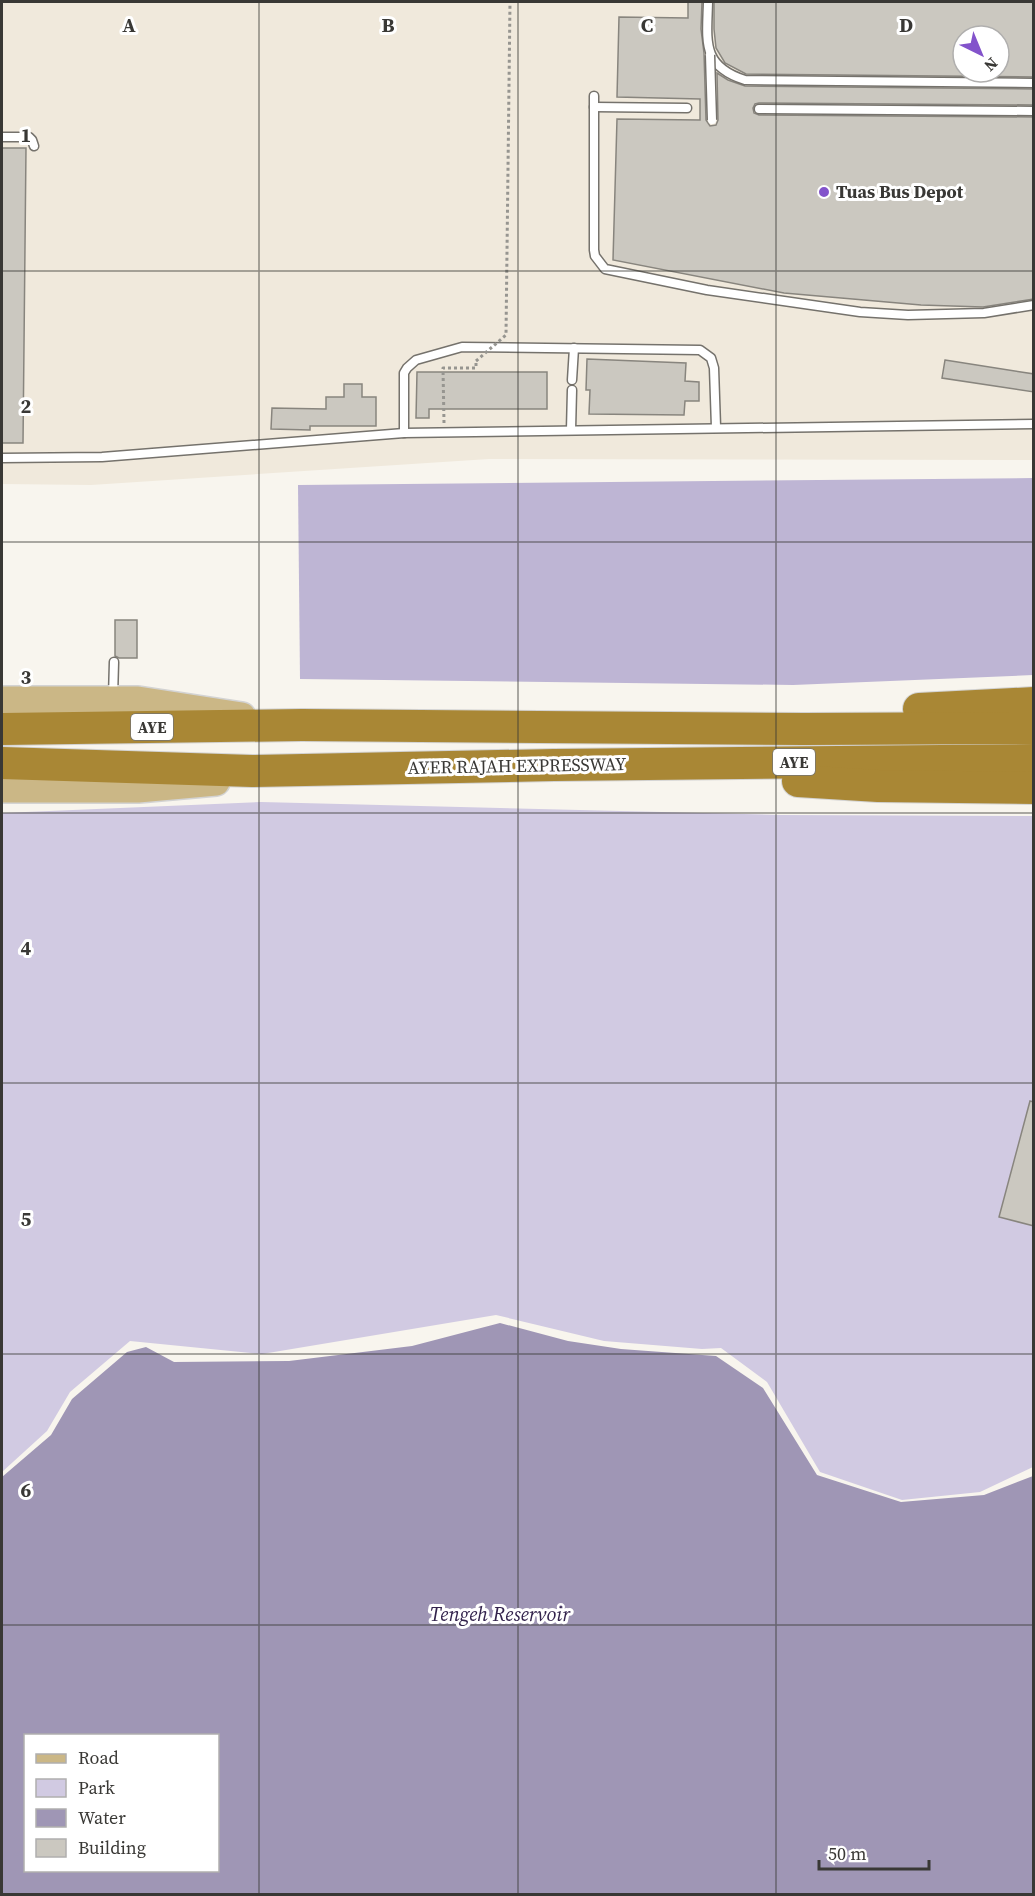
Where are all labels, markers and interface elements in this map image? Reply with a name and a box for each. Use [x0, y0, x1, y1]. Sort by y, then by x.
text: A [122, 11, 136, 39]
text: B [381, 11, 395, 39]
text: C [641, 11, 653, 39]
text: D [899, 11, 913, 39]
north arrow [951, 24, 1011, 84]
text: N [979, 53, 1003, 77]
text: 1 [21, 121, 31, 149]
place label: Tuas Bus Depot [836, 179, 964, 204]
marker: Tuas Bus Depot [817, 185, 831, 199]
text: 2 [21, 392, 32, 420]
text: 3 [21, 663, 32, 691]
road number: AYE [131, 714, 173, 740]
road number: AYE [773, 749, 815, 775]
street label: AYER RAJAH EXPRESSWAY [408, 751, 627, 780]
text: 4 [21, 934, 32, 962]
text: 5 [21, 1205, 32, 1233]
text: 6 [21, 1476, 32, 1504]
water label: Tengeh Reservoir [430, 1600, 571, 1628]
legend [24, 1734, 219, 1872]
text: Road [78, 1745, 119, 1770]
text: Park [78, 1775, 115, 1800]
text: Water [78, 1805, 126, 1830]
scale bar [819, 1833, 928, 1871]
text: Building [78, 1835, 146, 1860]
text: 50 m [828, 1841, 866, 1866]

